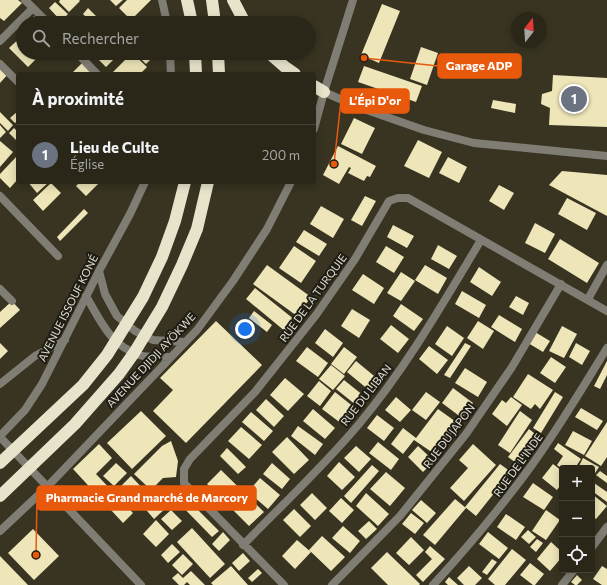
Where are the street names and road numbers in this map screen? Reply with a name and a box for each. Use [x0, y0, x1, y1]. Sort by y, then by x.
street label: RUE DE LA TURQUIE [276, 251, 349, 344]
street label: AVENUE ISSOUF KONÉ [34, 252, 100, 363]
street label: AVENUE DJIDJI AYÖKWE [103, 309, 198, 410]
street label: RUE DU LIBAN [338, 361, 394, 428]
street label: RUE DU JAPON [420, 401, 478, 471]
street label: RUE DE L'INDE [490, 431, 545, 499]

